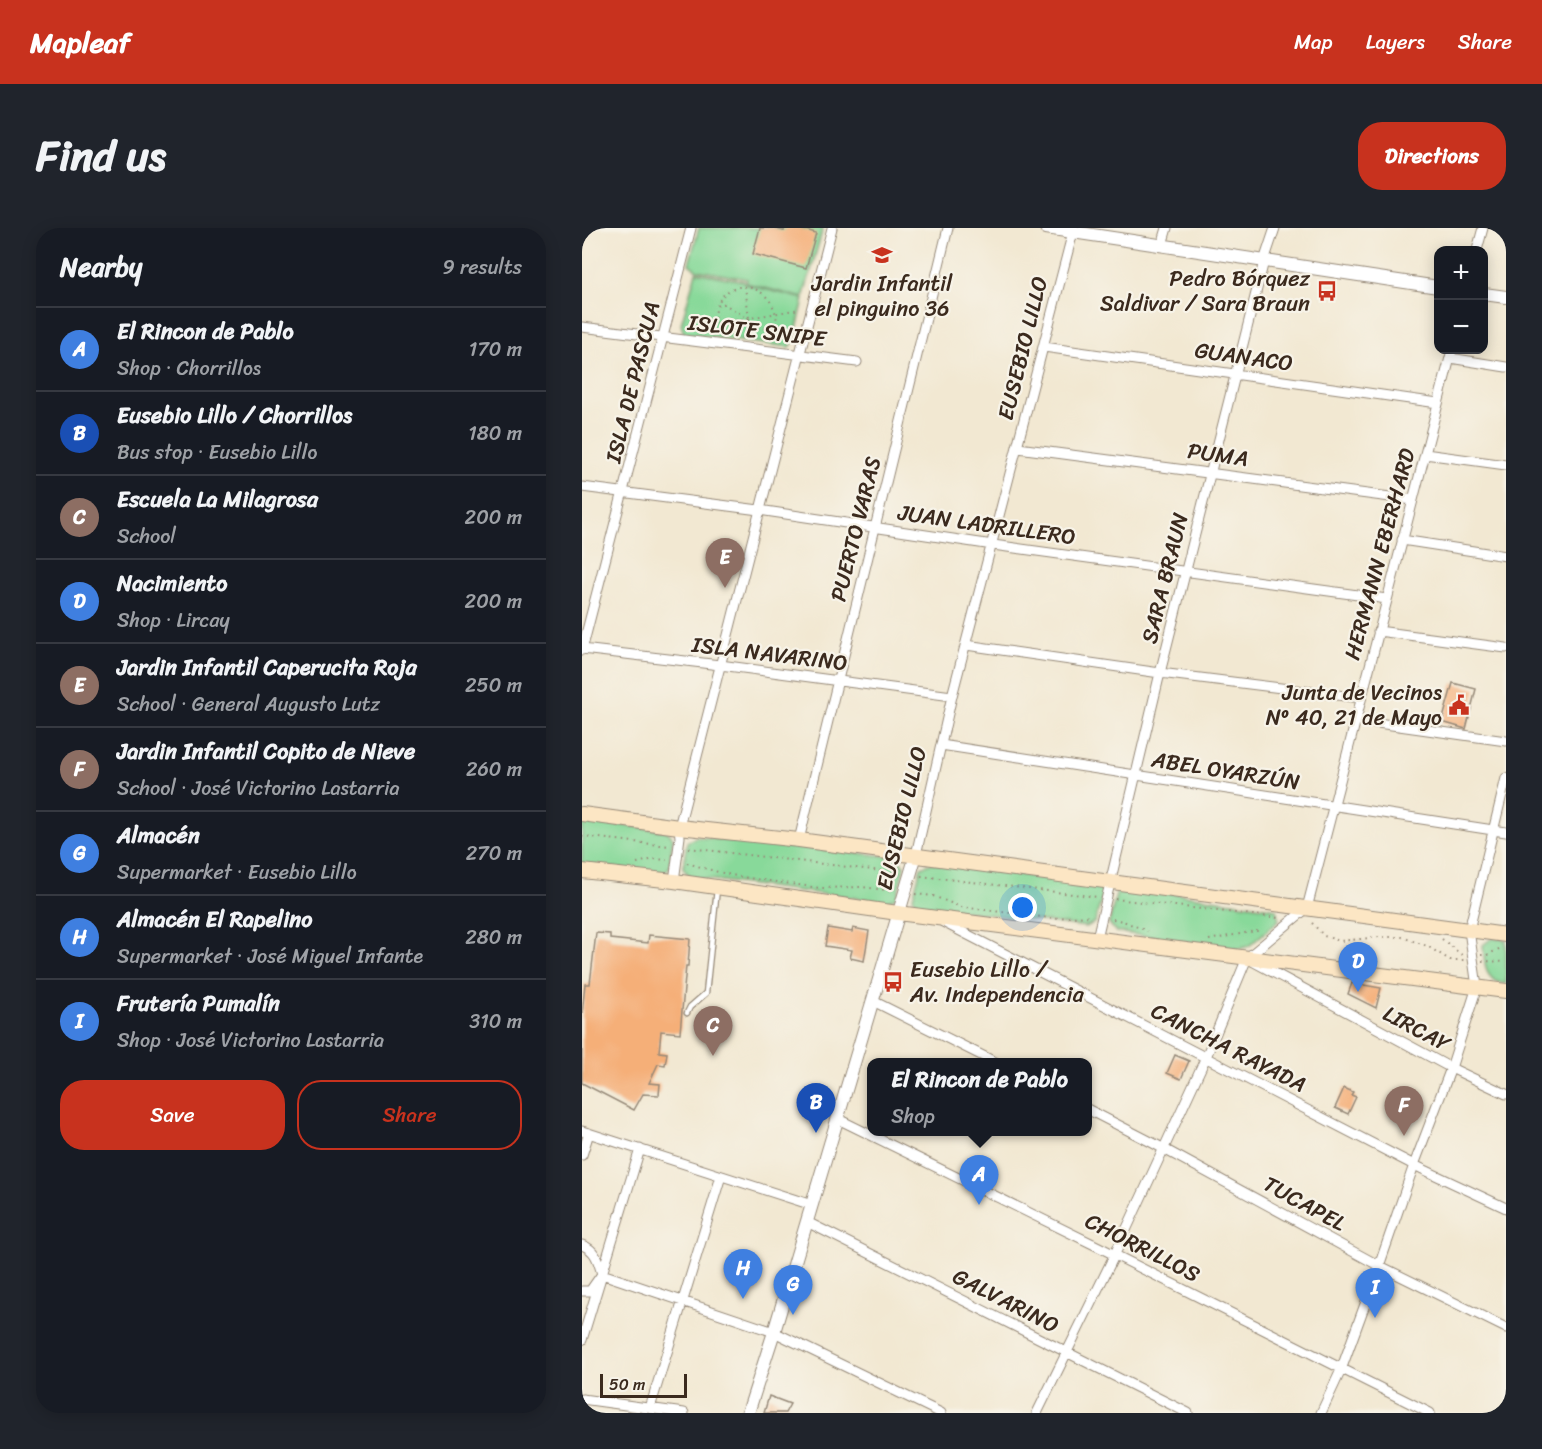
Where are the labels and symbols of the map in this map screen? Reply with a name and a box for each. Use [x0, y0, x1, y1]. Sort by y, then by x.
school or university icon: Jardin Infantil el pinguino 36 [870, 243, 894, 267]
place label: Pedro Bórquez Saldivar / Sara Braun [1100, 259, 1311, 323]
place label: Jardin Infantil el pinguino 36 [811, 264, 953, 328]
street label: EUSEBIO LILLO [986, 272, 1059, 424]
bus stop icon: Pedro Bórquez Saldivar / Sara Braun [1315, 279, 1339, 303]
street label: ISLA DE PASCUA [593, 297, 671, 468]
street label: ISLOTE SNIPE [685, 303, 830, 359]
street label: GUANACO [1192, 330, 1295, 383]
street label: PUMA [1185, 431, 1251, 478]
street label: HERMANN EBERHARD [1332, 443, 1427, 664]
street label: PUERTO VARAS [819, 452, 892, 606]
street label: JUAN LADRILLERO [895, 493, 1078, 556]
street label: SARA BRAUN [1129, 508, 1200, 648]
pin: E [706, 538, 744, 588]
street label: ISLA NAVARINO [689, 624, 850, 682]
place label: Junta de Vecinos Nº 40, 21 de Mayo [1266, 673, 1442, 737]
public building icon: Junta de Vecinos Nº 40, 21 de Mayo [1447, 693, 1471, 717]
street label: ABEL OYARZÚN [1148, 739, 1303, 801]
street label: EUSEBIO LILLO [865, 742, 938, 894]
your location [1008, 893, 1037, 922]
pin: D [1338, 942, 1378, 992]
place label: Eusebio Lillo / Av. Independencia [909, 950, 1085, 1014]
bus stop icon: Eusebio Lillo / Av. Independencia [881, 970, 905, 994]
street label: CANCHA RAYADA [1144, 991, 1314, 1103]
street label: LIRCAY [1376, 994, 1459, 1063]
pin: C [694, 1006, 732, 1056]
pin: B [796, 1084, 836, 1133]
pin: F [1384, 1086, 1424, 1136]
pin: A [960, 1156, 998, 1205]
street label: TUCAPEL [1256, 1165, 1354, 1243]
street label: CHORRILLOS [1078, 1202, 1208, 1293]
pin: H [724, 1250, 762, 1299]
street label: GALVARINO [945, 1257, 1066, 1344]
pin: G [774, 1266, 812, 1315]
pin: I [1356, 1268, 1394, 1318]
scale bar [600, 1371, 687, 1398]

